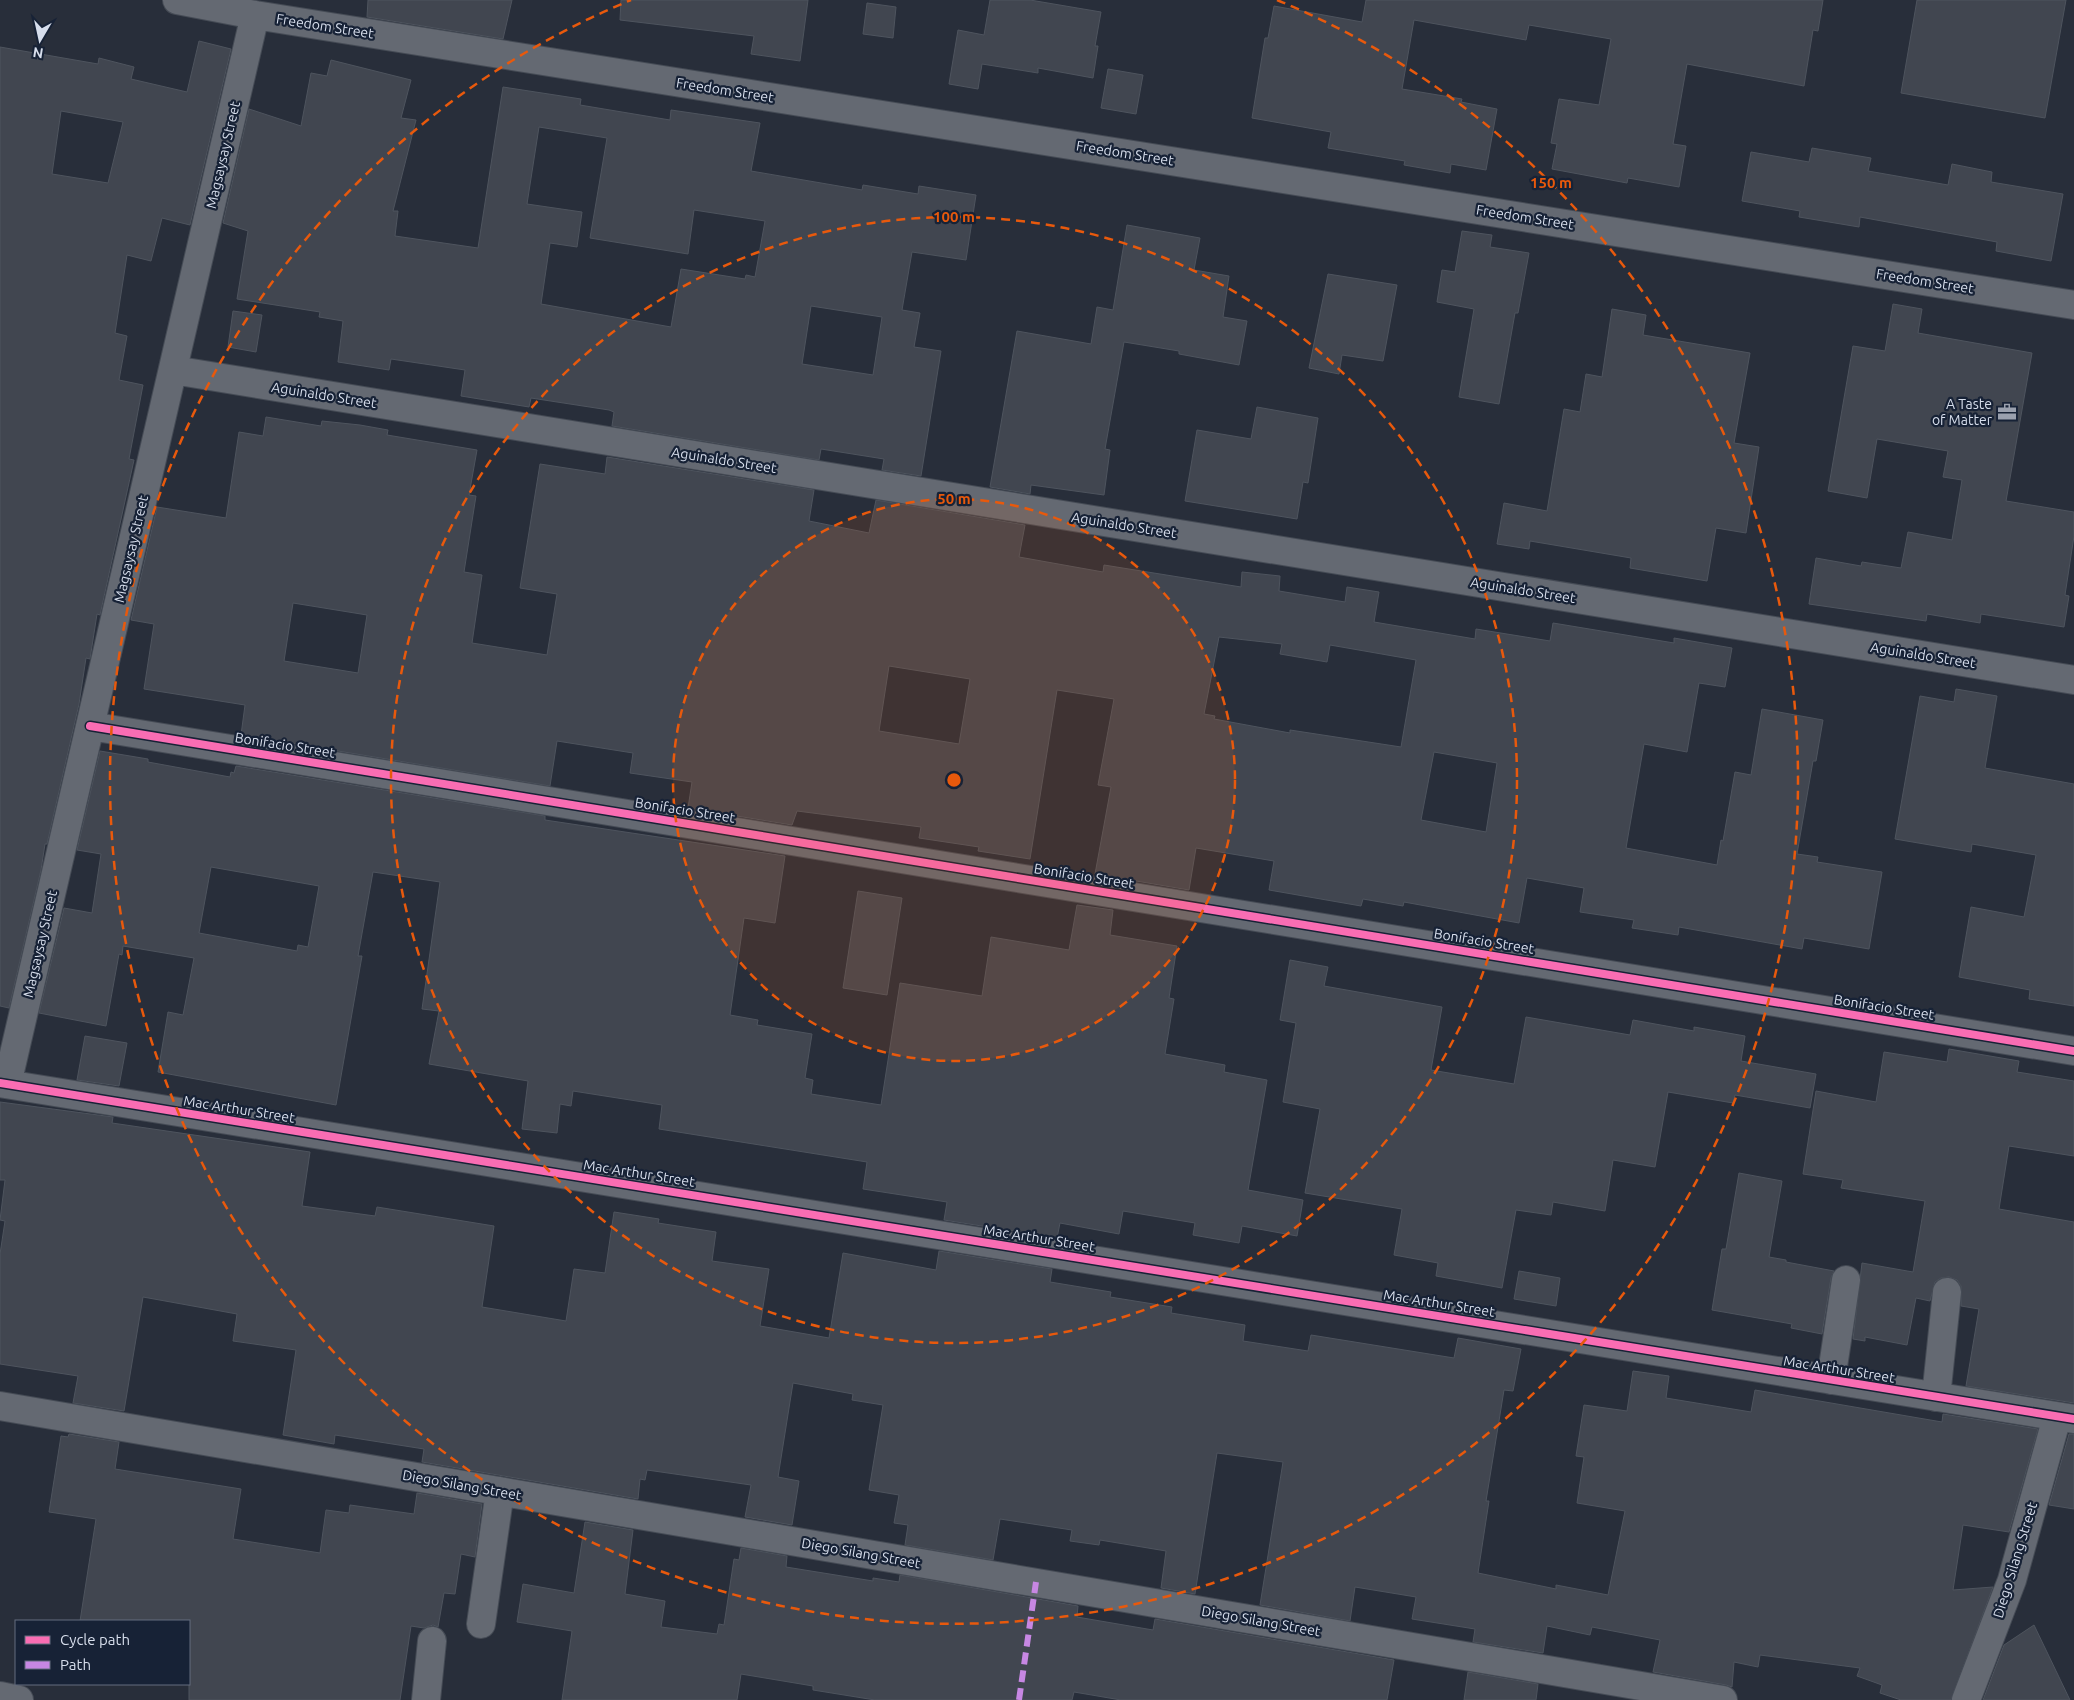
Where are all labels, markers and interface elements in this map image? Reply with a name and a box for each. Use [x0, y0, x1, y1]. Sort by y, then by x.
street label: Freedom Street [275, 10, 375, 42]
north arrow [15, 15, 65, 65]
text: N [32, 44, 44, 62]
street label: Freedom Street [675, 74, 775, 106]
street label: Magsaysay Street [203, 99, 243, 210]
street label: Freedom Street [1075, 137, 1175, 169]
text: 150 m [1530, 174, 1572, 191]
street label: Freedom Street [1475, 201, 1575, 233]
text: 100 m [933, 208, 975, 225]
street label: Freedom Street [1875, 265, 1975, 297]
street label: Aguinaldo Street [270, 379, 378, 411]
place label: A Taste of Matter [1932, 396, 1993, 428]
office icon: A Taste of Matter [1996, 401, 2018, 423]
street label: Aguinaldo Street [670, 444, 778, 476]
text: 50 m [937, 490, 971, 507]
street label: Magsaysay Street [111, 493, 151, 604]
street label: Aguinaldo Street [1070, 509, 1178, 541]
street label: Aguinaldo Street [1469, 574, 1577, 606]
street label: Aguinaldo Street [1869, 639, 1977, 671]
street label: Bonifacio Street [234, 729, 337, 761]
centre of rings [945, 771, 963, 789]
street label: Bonifacio Street [634, 794, 737, 826]
street label: Bonifacio Street [1033, 860, 1136, 892]
street label: Magsaysay Street [20, 888, 60, 999]
street label: Bonifacio Street [1433, 925, 1536, 957]
street label: Bonifacio Street [1833, 991, 1936, 1023]
street label: Mac Arthur Street [182, 1092, 296, 1126]
street label: Mac Arthur Street [582, 1156, 696, 1190]
street label: Mac Arthur Street [982, 1221, 1096, 1255]
street label: Mac Arthur Street [1382, 1286, 1496, 1320]
street label: Mac Arthur Street [1782, 1352, 1896, 1386]
street label: Diego Silang Street [401, 1467, 523, 1503]
street label: Diego Silang Street [1990, 1500, 2040, 1620]
street label: Diego Silang Street [800, 1535, 922, 1571]
street label: Diego Silang Street [1200, 1603, 1322, 1639]
legend [15, 1620, 190, 1685]
text: Cycle path [60, 1631, 130, 1648]
text: Path [60, 1656, 91, 1673]

